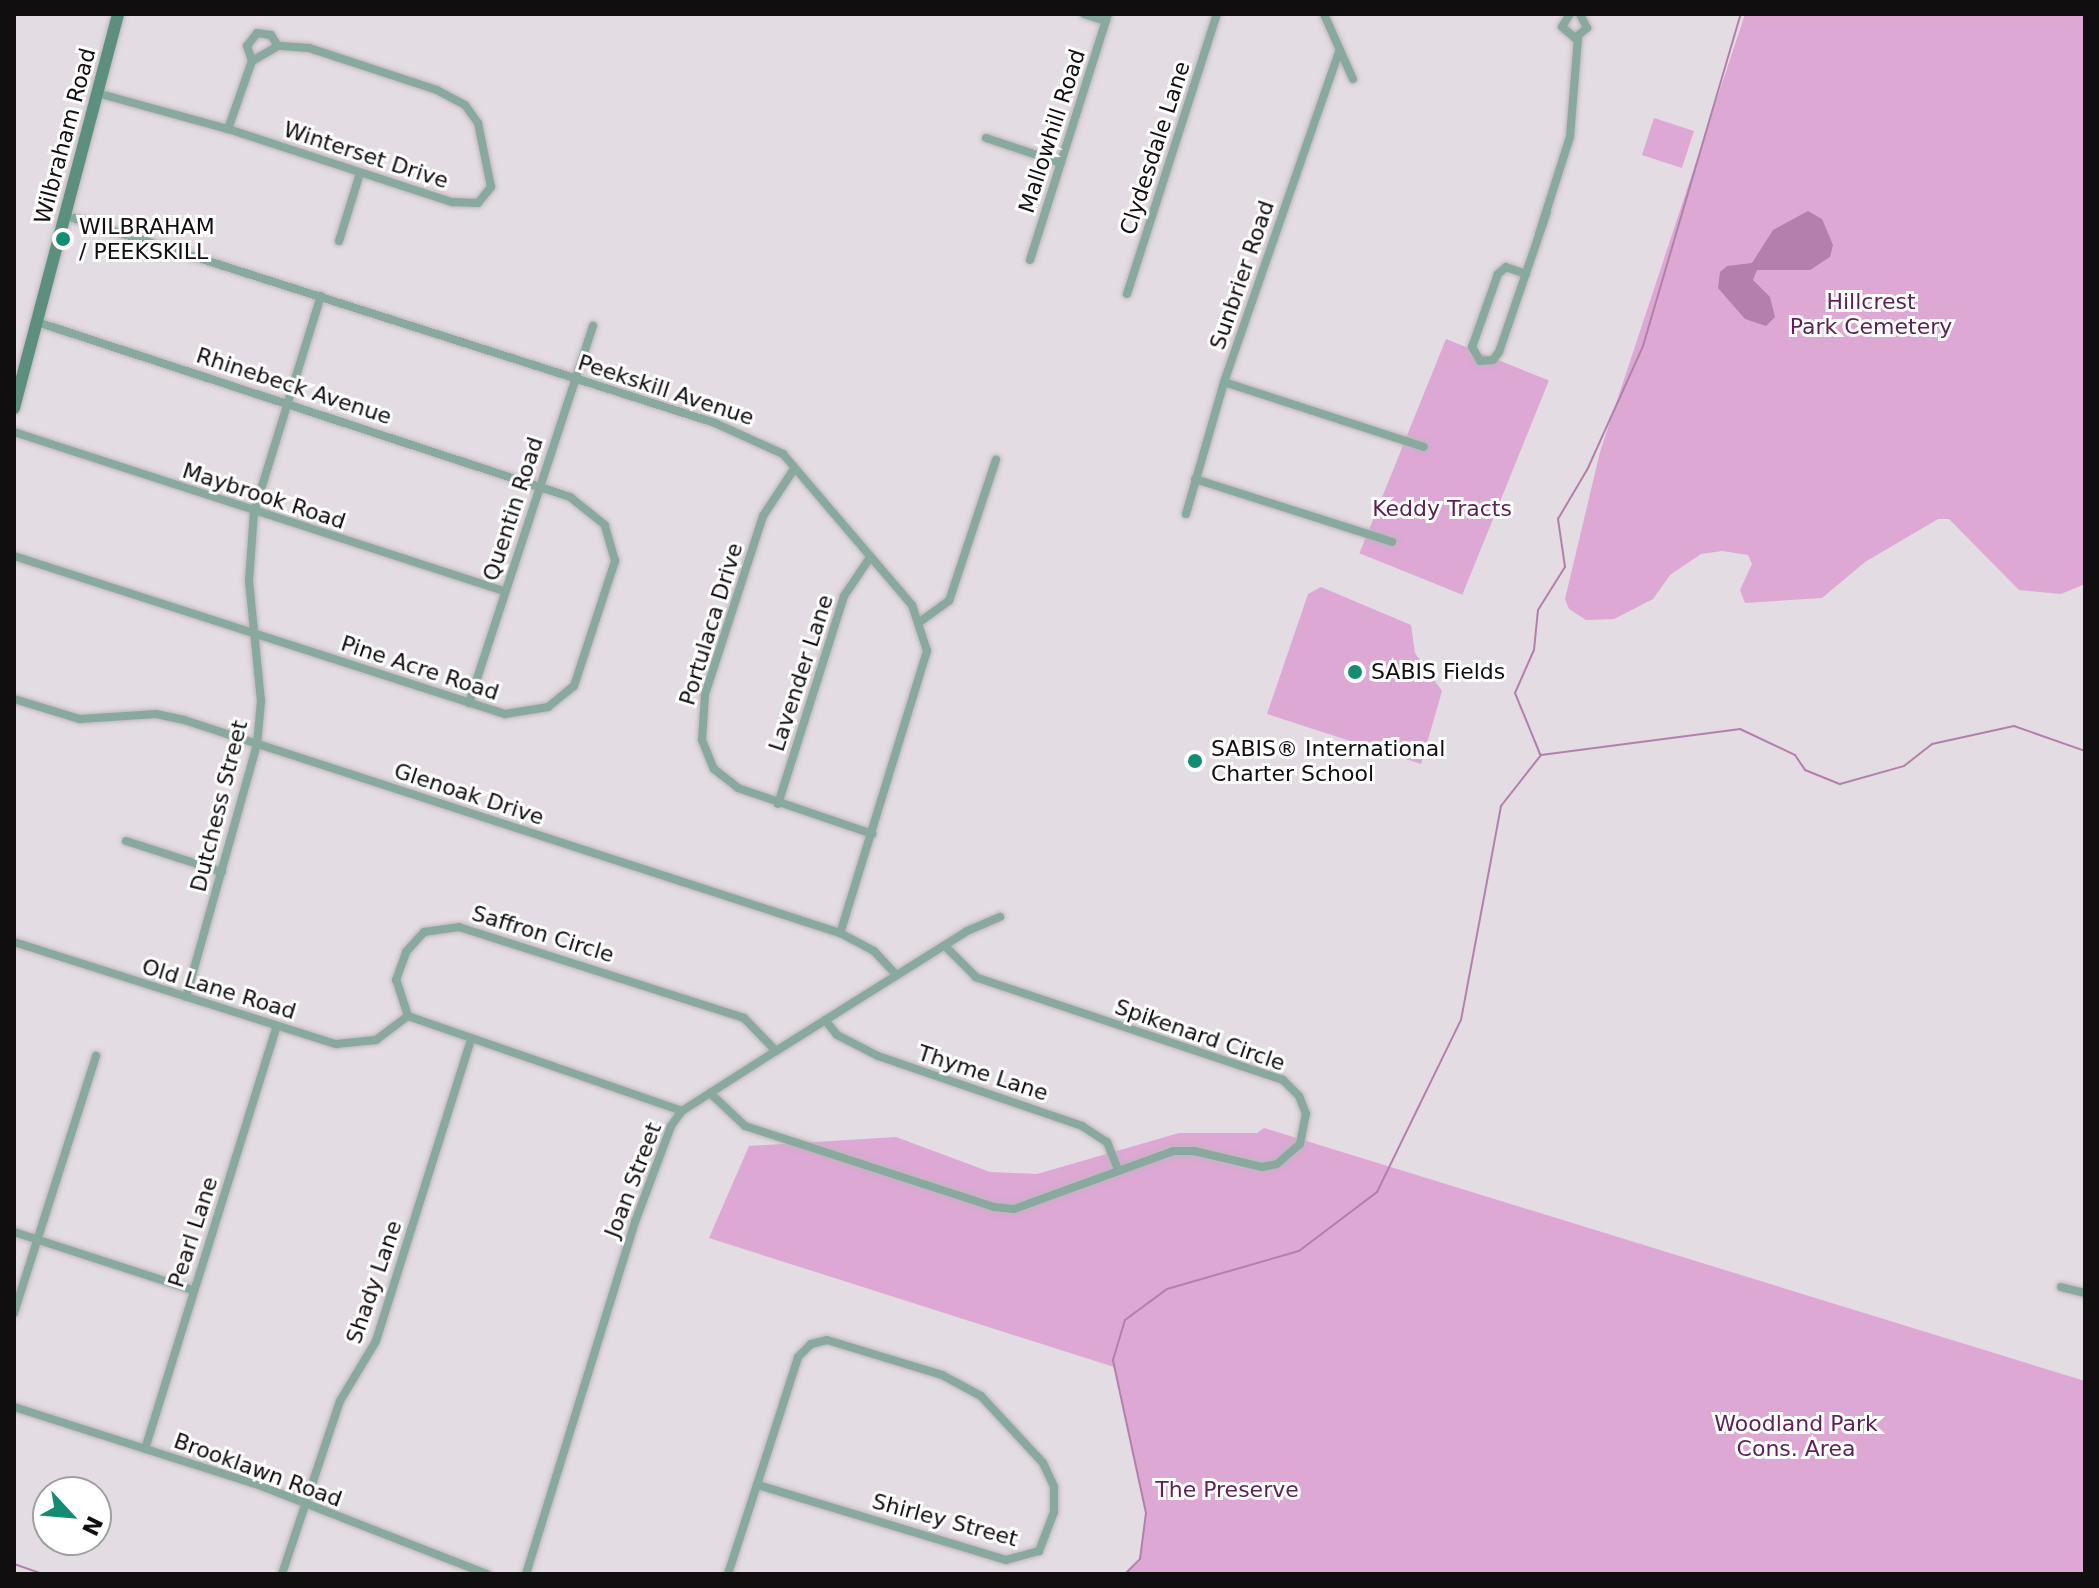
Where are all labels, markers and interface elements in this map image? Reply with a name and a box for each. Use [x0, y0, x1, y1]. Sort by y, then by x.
street label: Wilbraham Road [29, 45, 101, 227]
street label: Mallowhill Road [1013, 46, 1091, 216]
street label: Clydesdale Lane [1115, 58, 1195, 238]
street label: Winterset Drive [280, 116, 452, 194]
street label: Sunbrier Road [1204, 197, 1280, 353]
place label: WILBRAHAM / PEEKSKILL [79, 213, 215, 264]
marker: WILBRAHAM / PEEKSKILL [54, 230, 72, 248]
park label: Hillcrest Park Cemetery [1790, 288, 1952, 340]
street label: Rhinebeck Avenue [193, 342, 395, 430]
street label: Peekskill Avenue [575, 349, 757, 431]
street label: Quentin Road [477, 434, 549, 584]
street label: Maybrook Road [179, 457, 349, 535]
park label: Keddy Tracts [1372, 496, 1512, 522]
street label: Portulaca Drive [674, 540, 748, 708]
street label: Lavender Lane [763, 591, 839, 755]
street label: Pine Acre Road [338, 630, 502, 706]
place label: SABIS Fields [1371, 659, 1505, 685]
marker: SABIS Fields [1346, 663, 1364, 681]
street label: Dutchess Street [185, 717, 253, 895]
place label: SABIS® International Charter School [1211, 735, 1445, 786]
marker: SABIS® International Charter School [1186, 752, 1204, 770]
street label: Glenoak Drive [391, 757, 547, 831]
street label: Saffron Circle [469, 900, 617, 968]
street label: Old Lane Road [139, 953, 299, 1025]
street label: Spikenard Circle [1111, 993, 1289, 1077]
street label: Thyme Lane [914, 1039, 1052, 1107]
street label: Joan Street [599, 1119, 667, 1241]
street label: Pearl Lane [163, 1173, 223, 1291]
street label: Shady Lane [341, 1217, 407, 1347]
park label: Woodland Park Cons. Area [1714, 1410, 1878, 1462]
street label: Brooklawn Road [170, 1427, 346, 1513]
north arrow [32, 1476, 112, 1556]
park label: The Preserve [1155, 1477, 1299, 1503]
street label: Shirley Street [869, 1488, 1021, 1552]
text: N [77, 1512, 107, 1540]

